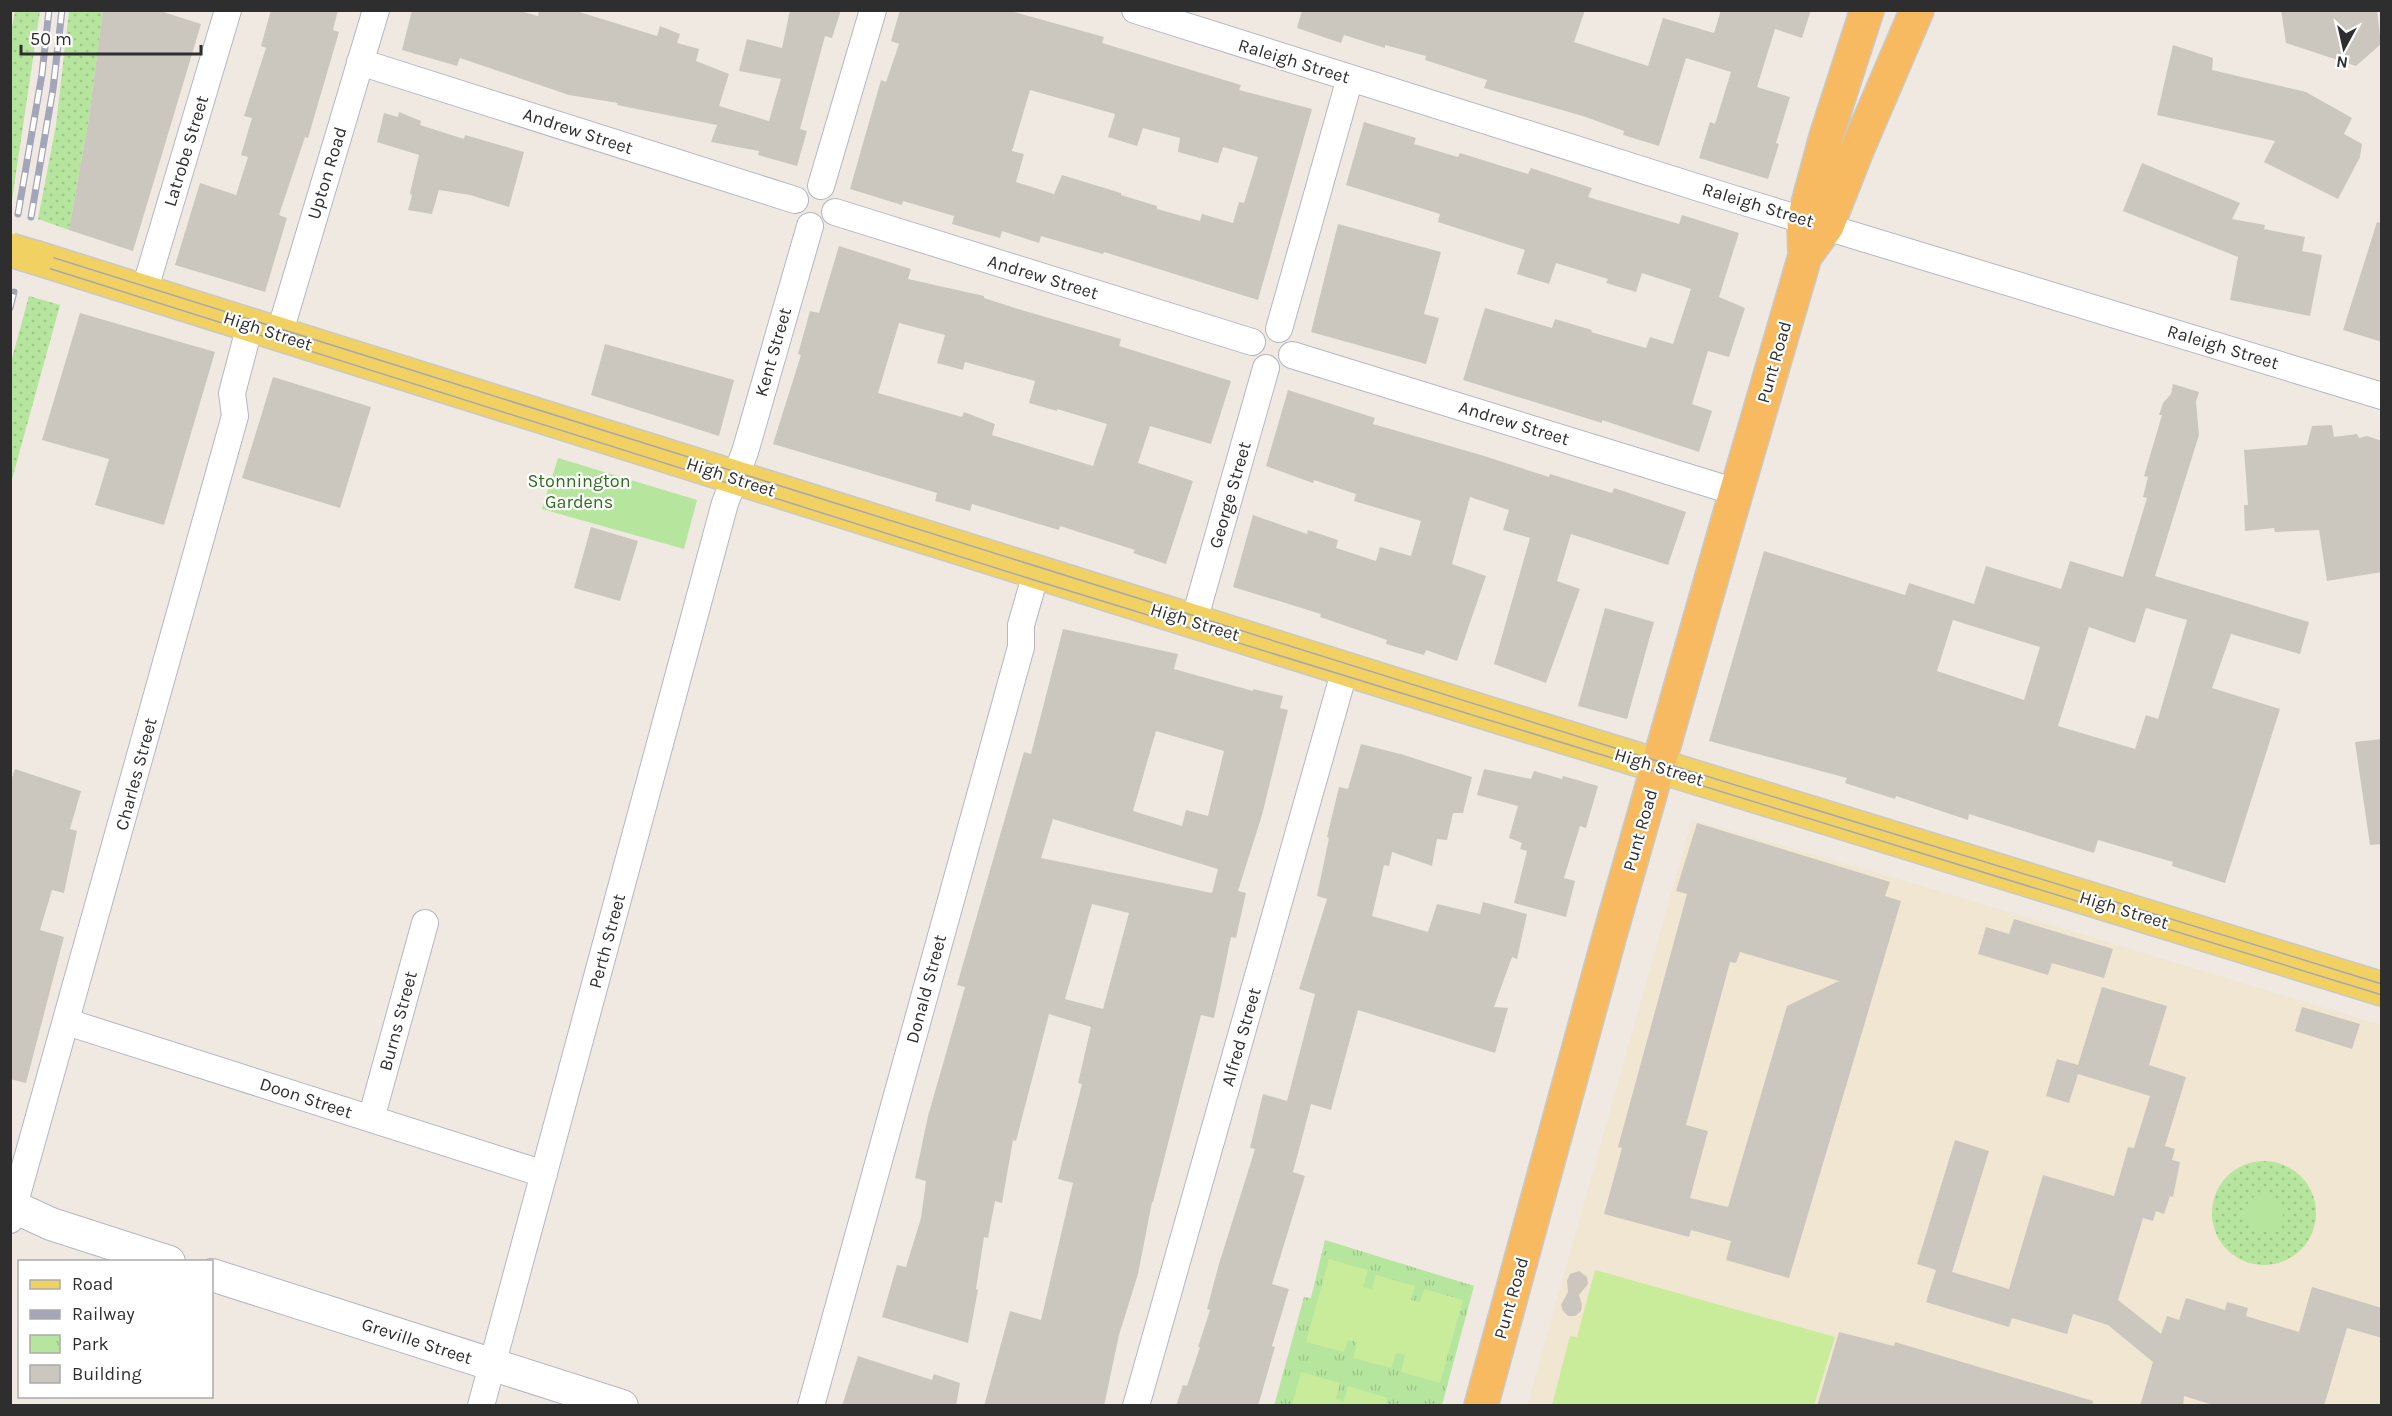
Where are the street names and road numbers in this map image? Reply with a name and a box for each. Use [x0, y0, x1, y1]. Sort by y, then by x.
street label: Raleigh Street [1236, 34, 1353, 88]
street label: Latrobe Street [159, 93, 213, 209]
street label: Andrew Street [520, 103, 636, 159]
street label: Upton Road [303, 124, 351, 222]
street label: Raleigh Street [1700, 178, 1817, 232]
street label: Andrew Street [985, 250, 1101, 304]
street label: Kent Street [750, 305, 796, 399]
street label: High Street [221, 306, 315, 356]
street label: Punt Road [1752, 318, 1796, 406]
street label: Raleigh Street [2165, 320, 2282, 374]
street label: Andrew Street [1456, 396, 1572, 450]
street label: George Street [1204, 439, 1256, 551]
street label: High Street [684, 452, 778, 502]
street label: High Street [1148, 598, 1242, 646]
street label: Charles Street [110, 715, 162, 833]
street label: High Street [1612, 743, 1706, 791]
street label: Punt Road [1618, 786, 1662, 874]
street label: High Street [2077, 886, 2171, 934]
street label: Perth Street [584, 891, 630, 991]
street label: Donald Street [901, 932, 951, 1046]
street label: Burns Street [374, 968, 422, 1073]
street label: Alfred Street [1216, 985, 1266, 1089]
street label: Doon Street [257, 1073, 355, 1123]
street label: Punt Road [1489, 1254, 1533, 1342]
street label: Greville Street [359, 1313, 475, 1369]

